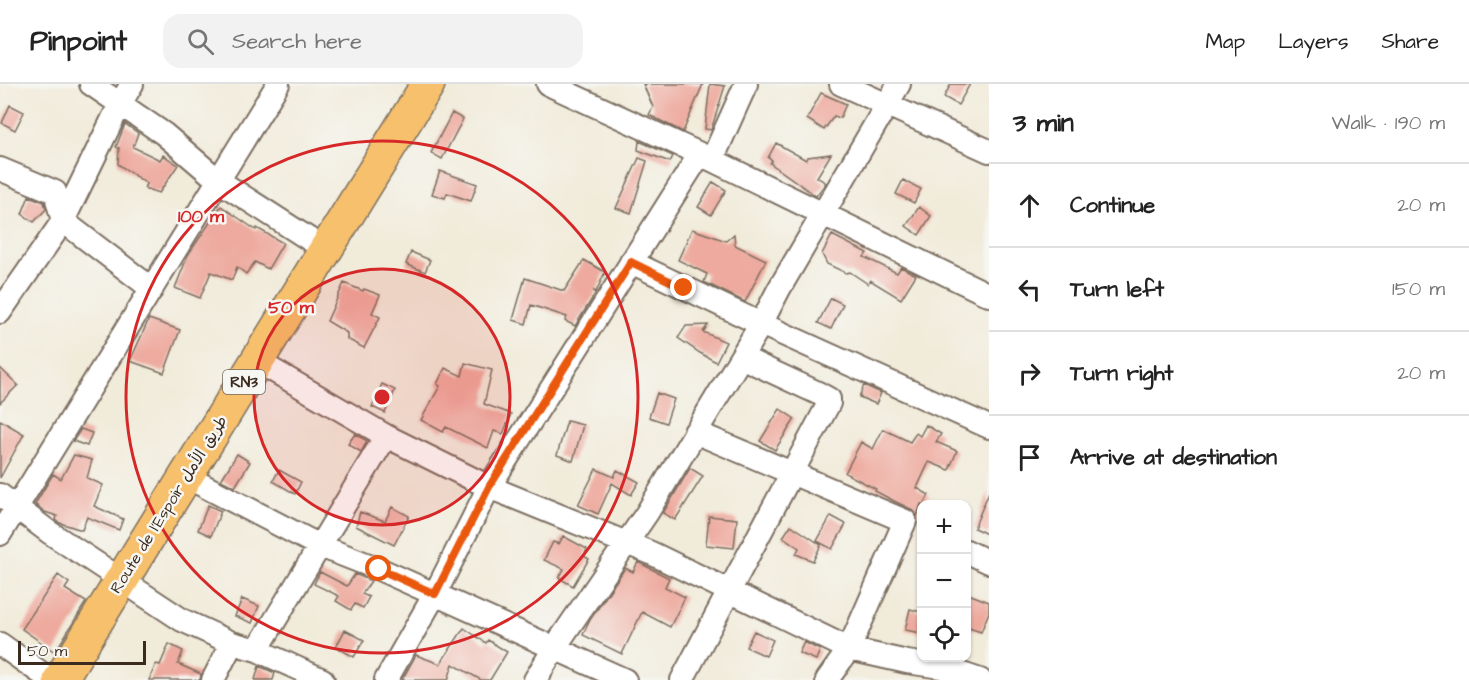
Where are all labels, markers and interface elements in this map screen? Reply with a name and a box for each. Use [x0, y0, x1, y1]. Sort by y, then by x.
search box [163, 14, 583, 68]
text: Pinpoint [30, 22, 127, 61]
icon: search [184, 25, 217, 58]
text: Search here [232, 26, 362, 57]
text: Map [1205, 27, 1245, 56]
text: Layers [1278, 27, 1348, 56]
text: Share [1381, 27, 1439, 56]
text: 3 min [1013, 105, 1074, 141]
text: Walk · 190 m [1332, 109, 1445, 137]
icon: ahead [1013, 189, 1046, 222]
text: Continue [1070, 190, 1155, 221]
text: 20 m [1397, 191, 1445, 219]
text: 100 m [178, 204, 225, 229]
icon: left [1013, 273, 1046, 306]
route end [670, 274, 696, 300]
text: Turn left [1070, 274, 1164, 305]
text: 150 m [1392, 275, 1445, 303]
text: 50 m [268, 295, 315, 320]
icon: right [1013, 357, 1046, 390]
text: Turn right [1070, 358, 1173, 389]
text: 20 m [1397, 359, 1445, 387]
road number: RN3 [223, 370, 265, 394]
centre of rings [372, 387, 392, 407]
street label: Route de l’Espoir طريق الأمل [105, 411, 233, 598]
icon: arrive [1013, 441, 1046, 474]
text: Arrive at destination [1070, 442, 1277, 473]
map controls [917, 500, 971, 662]
button: + [917, 500, 971, 554]
button: − [917, 554, 971, 608]
route start [365, 555, 391, 581]
button: locate [917, 608, 971, 662]
scale bar [18, 638, 146, 666]
text: 50 m [27, 640, 67, 662]

